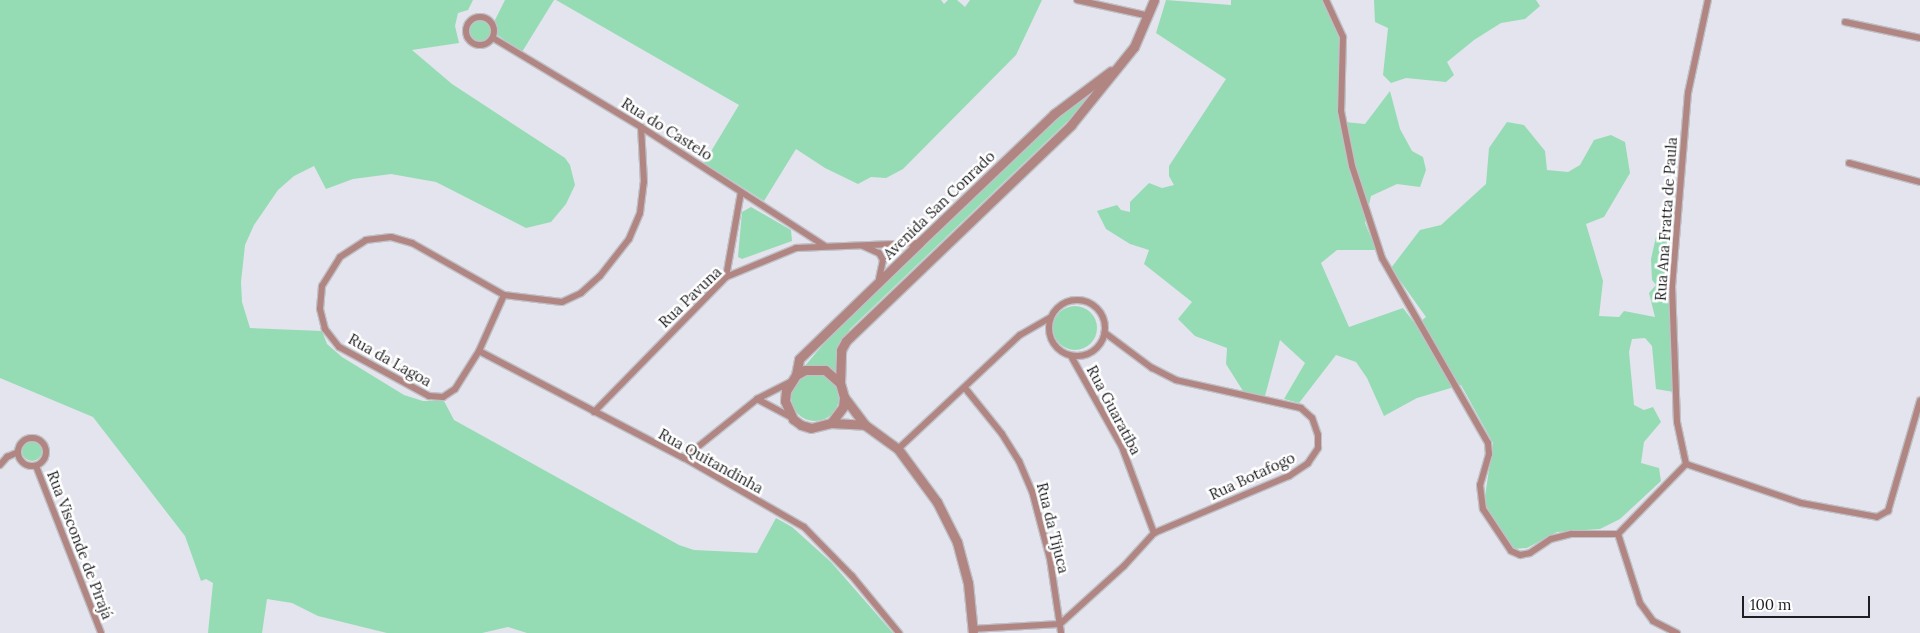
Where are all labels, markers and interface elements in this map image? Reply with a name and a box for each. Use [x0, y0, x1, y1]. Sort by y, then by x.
street label: Rua do Castelo [618, 94, 716, 164]
street label: Rua Ana Fratta de Paula [1651, 136, 1681, 302]
street label: Avenida San Conrado [879, 147, 999, 263]
street label: Rua Pavuna [655, 263, 725, 331]
street label: Rua da Lagoa [345, 330, 435, 390]
street label: Rua Guaratiba [1083, 362, 1145, 458]
street label: Rua Quitandinha [655, 425, 767, 497]
street label: Rua Botafogo [1206, 448, 1298, 504]
street label: Rua Visconde de Pirajá [43, 468, 117, 622]
street label: Rua da Tijuca [1033, 481, 1073, 575]
scale bar [1745, 586, 1872, 618]
text: 100 m [1750, 595, 1791, 614]

